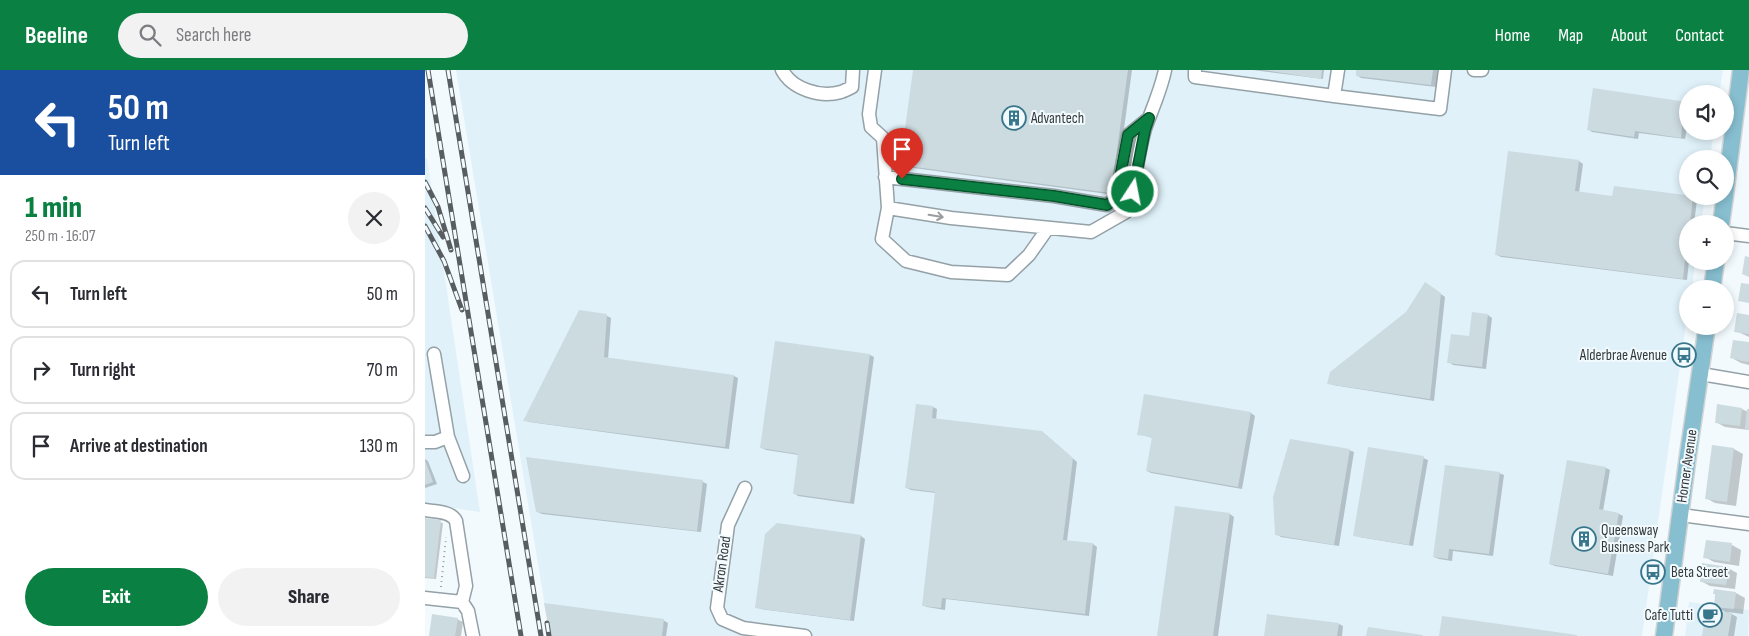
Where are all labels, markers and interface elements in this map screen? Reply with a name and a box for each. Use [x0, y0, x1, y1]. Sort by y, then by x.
search box [118, 13, 468, 58]
text: Beeline [25, 21, 88, 50]
icon: search [136, 21, 164, 49]
text: Search here [176, 24, 251, 47]
text: Home [1495, 25, 1530, 46]
text: Map [1558, 25, 1583, 46]
text: About [1611, 25, 1647, 46]
text: Contact [1675, 25, 1724, 46]
map controls [1679, 85, 1734, 335]
button: sound [1679, 85, 1734, 140]
text: 50 m [108, 87, 169, 130]
icon: left [25, 90, 90, 155]
building icon: Advantech [1001, 105, 1027, 131]
place label: Advantech [1030, 109, 1084, 128]
pin [881, 128, 923, 179]
text: Turn left [108, 130, 170, 157]
icon: arrive [888, 135, 916, 163]
button: search [1679, 150, 1734, 205]
position arrow [1106, 165, 1158, 217]
text: 1 min [25, 190, 82, 226]
button: close [348, 192, 400, 244]
one-way arrow [928, 211, 944, 221]
button: + [1679, 215, 1734, 270]
text: 250 m · 16:07 [25, 227, 95, 246]
icon: left [27, 280, 55, 308]
button: − [1679, 280, 1734, 335]
text: Turn left [70, 283, 127, 306]
text: 50 m [367, 283, 398, 306]
bus stop icon: Alderbrae Avenue [1671, 342, 1697, 368]
place label: Alderbrae Avenue [1579, 346, 1667, 365]
icon: right [27, 356, 55, 384]
text: Turn right [70, 359, 135, 382]
text: 70 m [367, 359, 398, 382]
street label: Horner Avenue [1672, 428, 1702, 504]
icon: arrive [27, 432, 55, 460]
text: Arrive at destination [70, 435, 208, 458]
text: 130 m [360, 435, 398, 458]
place label: Queensway Business Park [1601, 521, 1670, 557]
building icon: Queensway Business Park [1571, 526, 1597, 552]
street label: Akron Road [709, 535, 735, 594]
bus stop icon: Beta Street [1640, 559, 1666, 585]
place label: Beta Street [1671, 563, 1728, 582]
button: Exit [25, 568, 208, 626]
button: Share [218, 568, 400, 626]
cafe icon: Cafe Tutti [1697, 602, 1723, 628]
place label: Cafe Tutti [1645, 606, 1693, 625]

